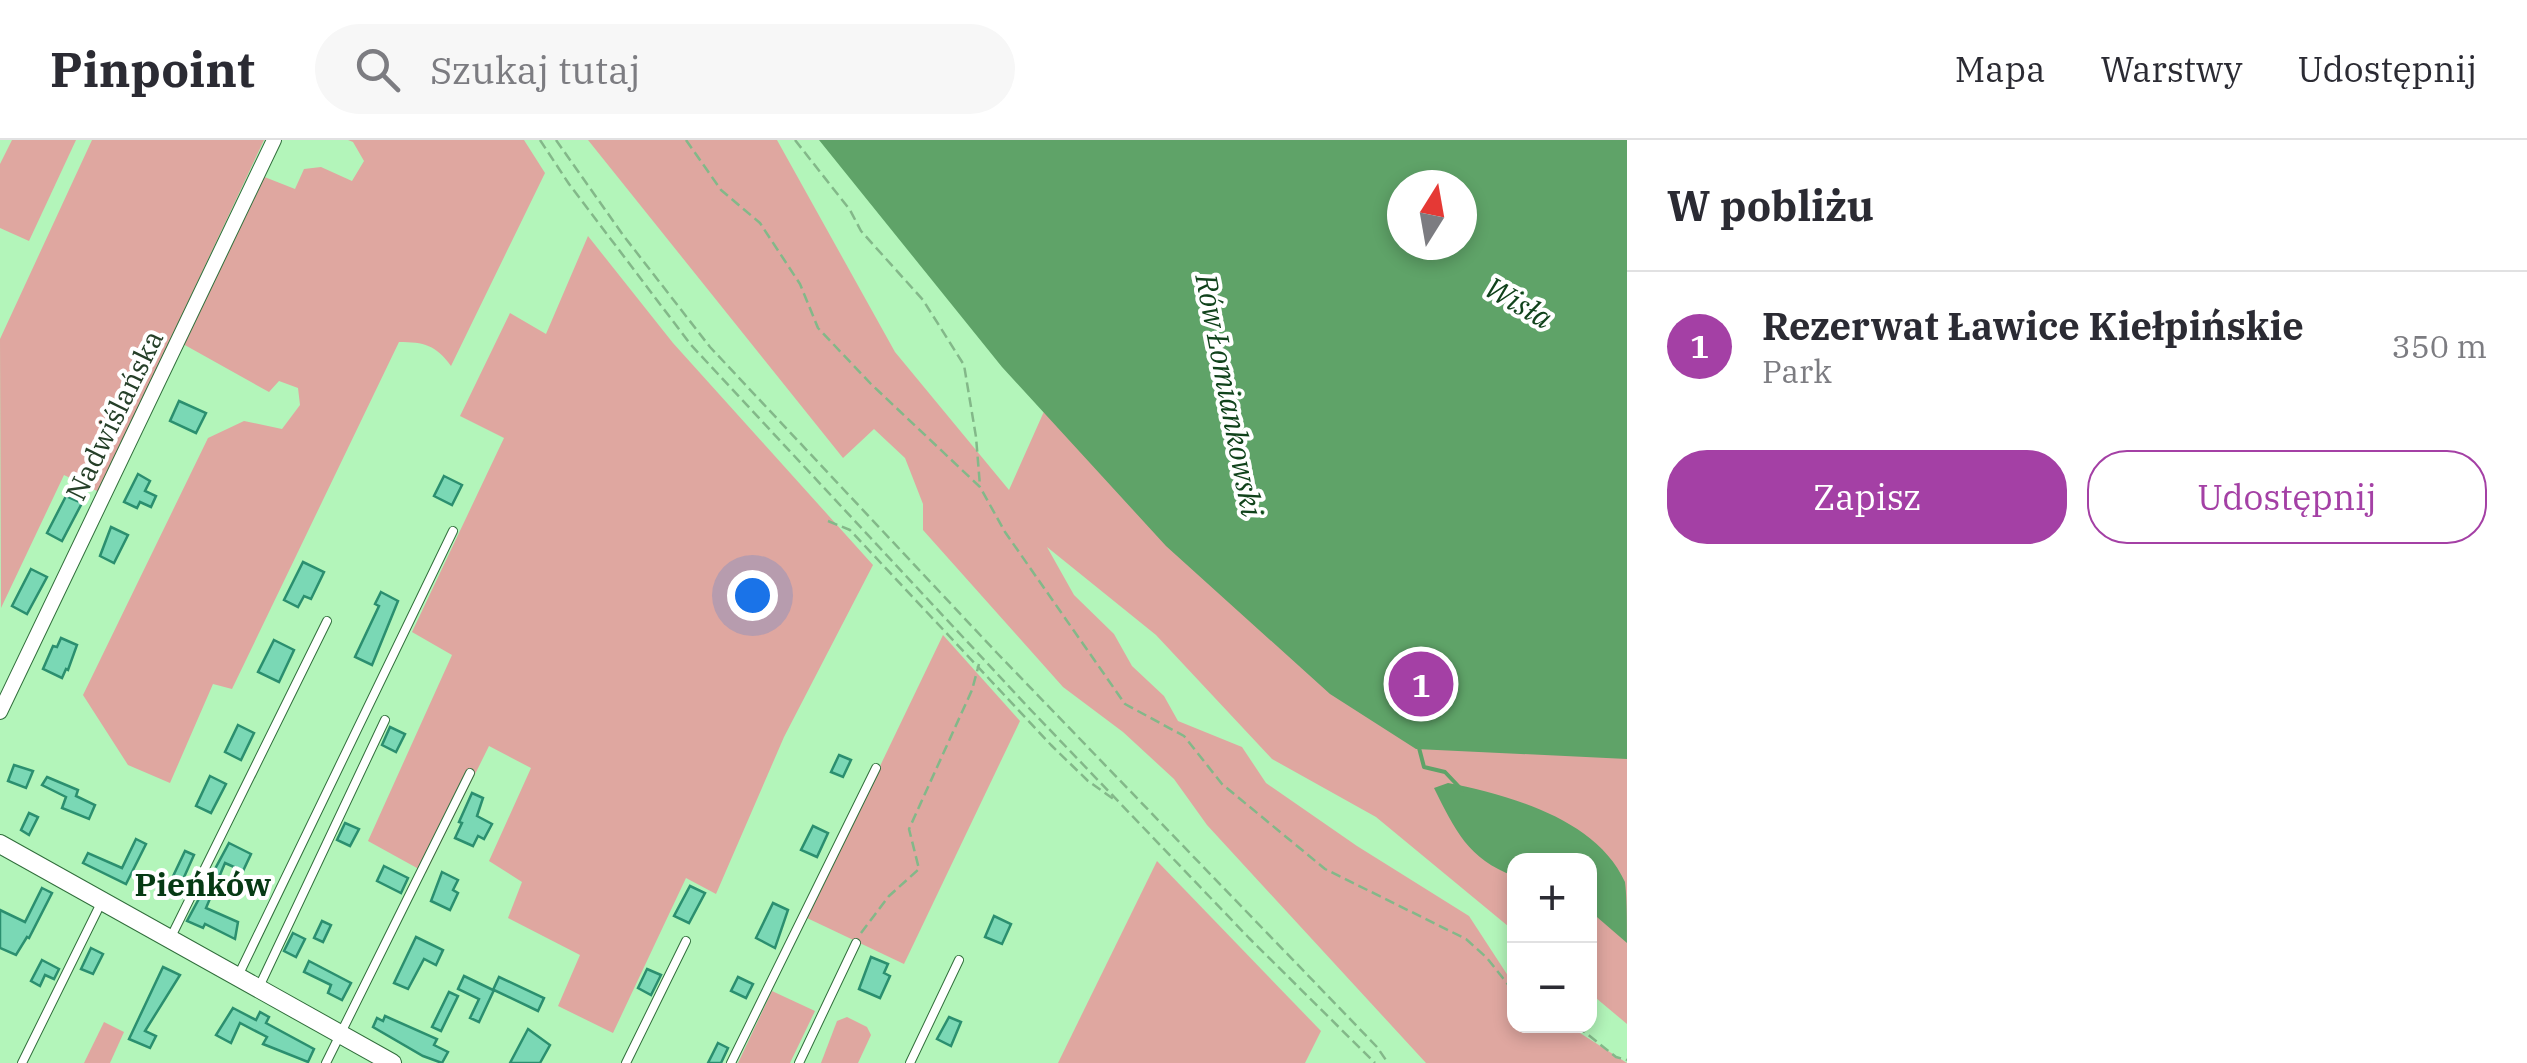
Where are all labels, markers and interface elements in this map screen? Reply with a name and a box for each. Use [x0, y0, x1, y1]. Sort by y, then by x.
search box [315, 24, 1015, 114]
text: Pinpoint [50, 38, 255, 100]
icon: search [350, 42, 405, 97]
text: Szukaj tutaj [430, 45, 641, 94]
text: Mapa [1955, 46, 2045, 92]
text: Warstwy [2100, 46, 2243, 92]
text: Udostępnij [2298, 46, 2477, 92]
north arrow [1387, 170, 1477, 260]
text: W pobliżu [1667, 178, 1874, 233]
water label: Wisła [1478, 267, 1560, 337]
water label: Rów Łomiankowski [1187, 269, 1273, 520]
text: Rezerwat Ławice Kiełpińskie [1762, 301, 2304, 350]
street label: Nadwiślańska [57, 324, 171, 506]
text: 1 [1690, 325, 1709, 367]
text: 350 m [2391, 325, 2487, 367]
text: Park [1762, 350, 1832, 392]
button: Zapisz [1667, 450, 2067, 544]
button: Udostępnij [2087, 450, 2487, 544]
your location [727, 570, 778, 621]
pin: 1 [1388, 646, 1454, 722]
map controls [1507, 853, 1597, 1033]
button: + [1507, 853, 1597, 943]
district label: Pieńków [135, 863, 272, 905]
button: − [1507, 943, 1597, 1033]

